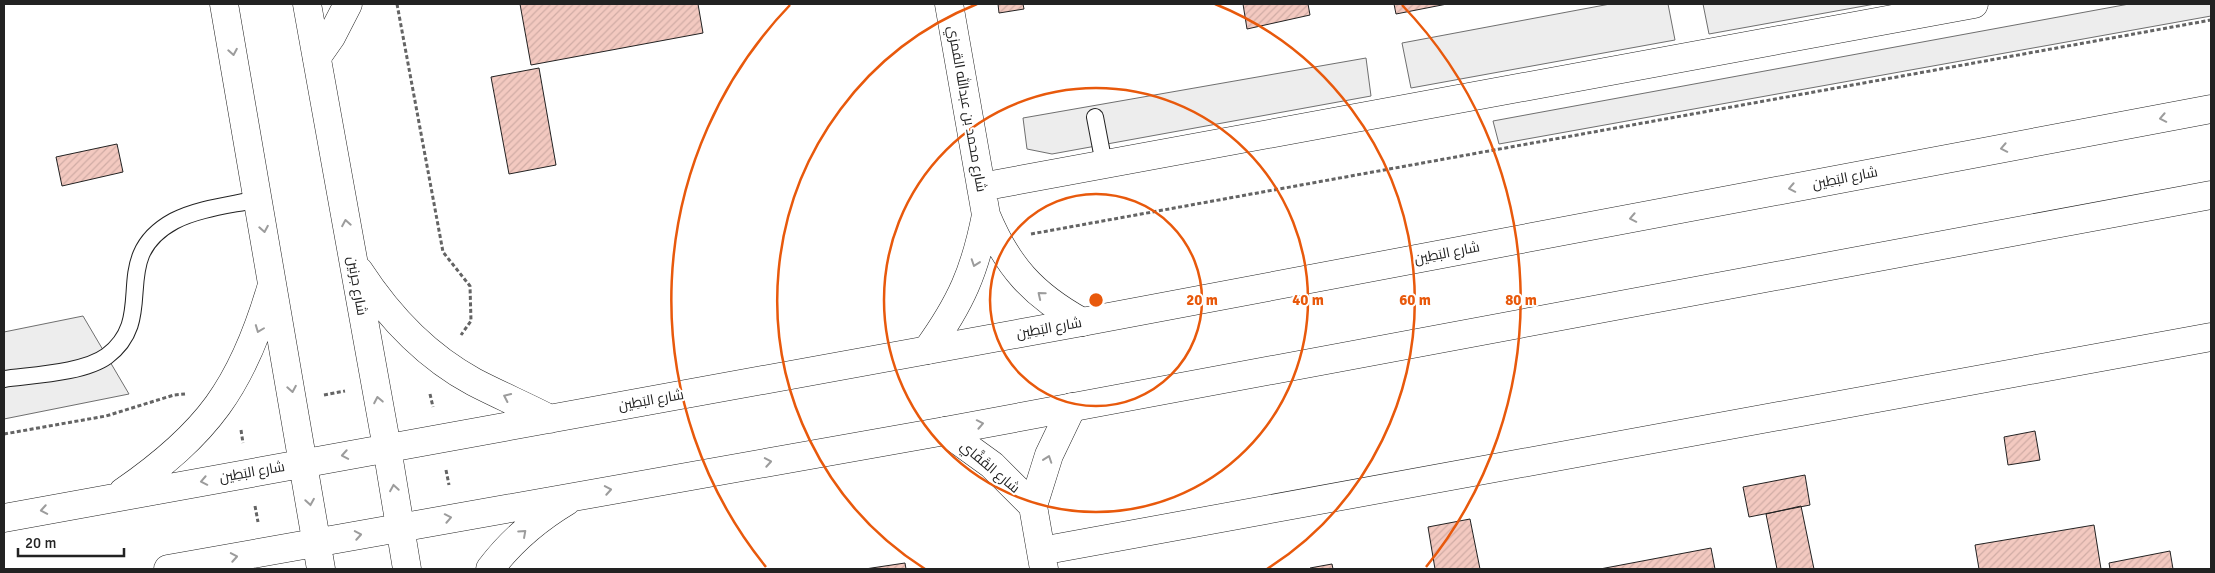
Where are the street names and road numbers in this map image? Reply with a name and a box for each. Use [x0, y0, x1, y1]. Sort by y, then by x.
street label: شارع محمد بن عبدالله القمزي [941, 24, 991, 194]
street label: شارع البَطِين [1811, 163, 1879, 193]
street label: شارع البَطِين [1413, 238, 1481, 268]
street label: شارع جرنين [343, 255, 371, 317]
street label: شارع البَطِين [1015, 314, 1083, 342]
street label: شارع البَطِين [617, 386, 685, 414]
street label: شارع القَفَّاي [955, 436, 1024, 499]
street label: شارع البَطِين [218, 458, 286, 486]

